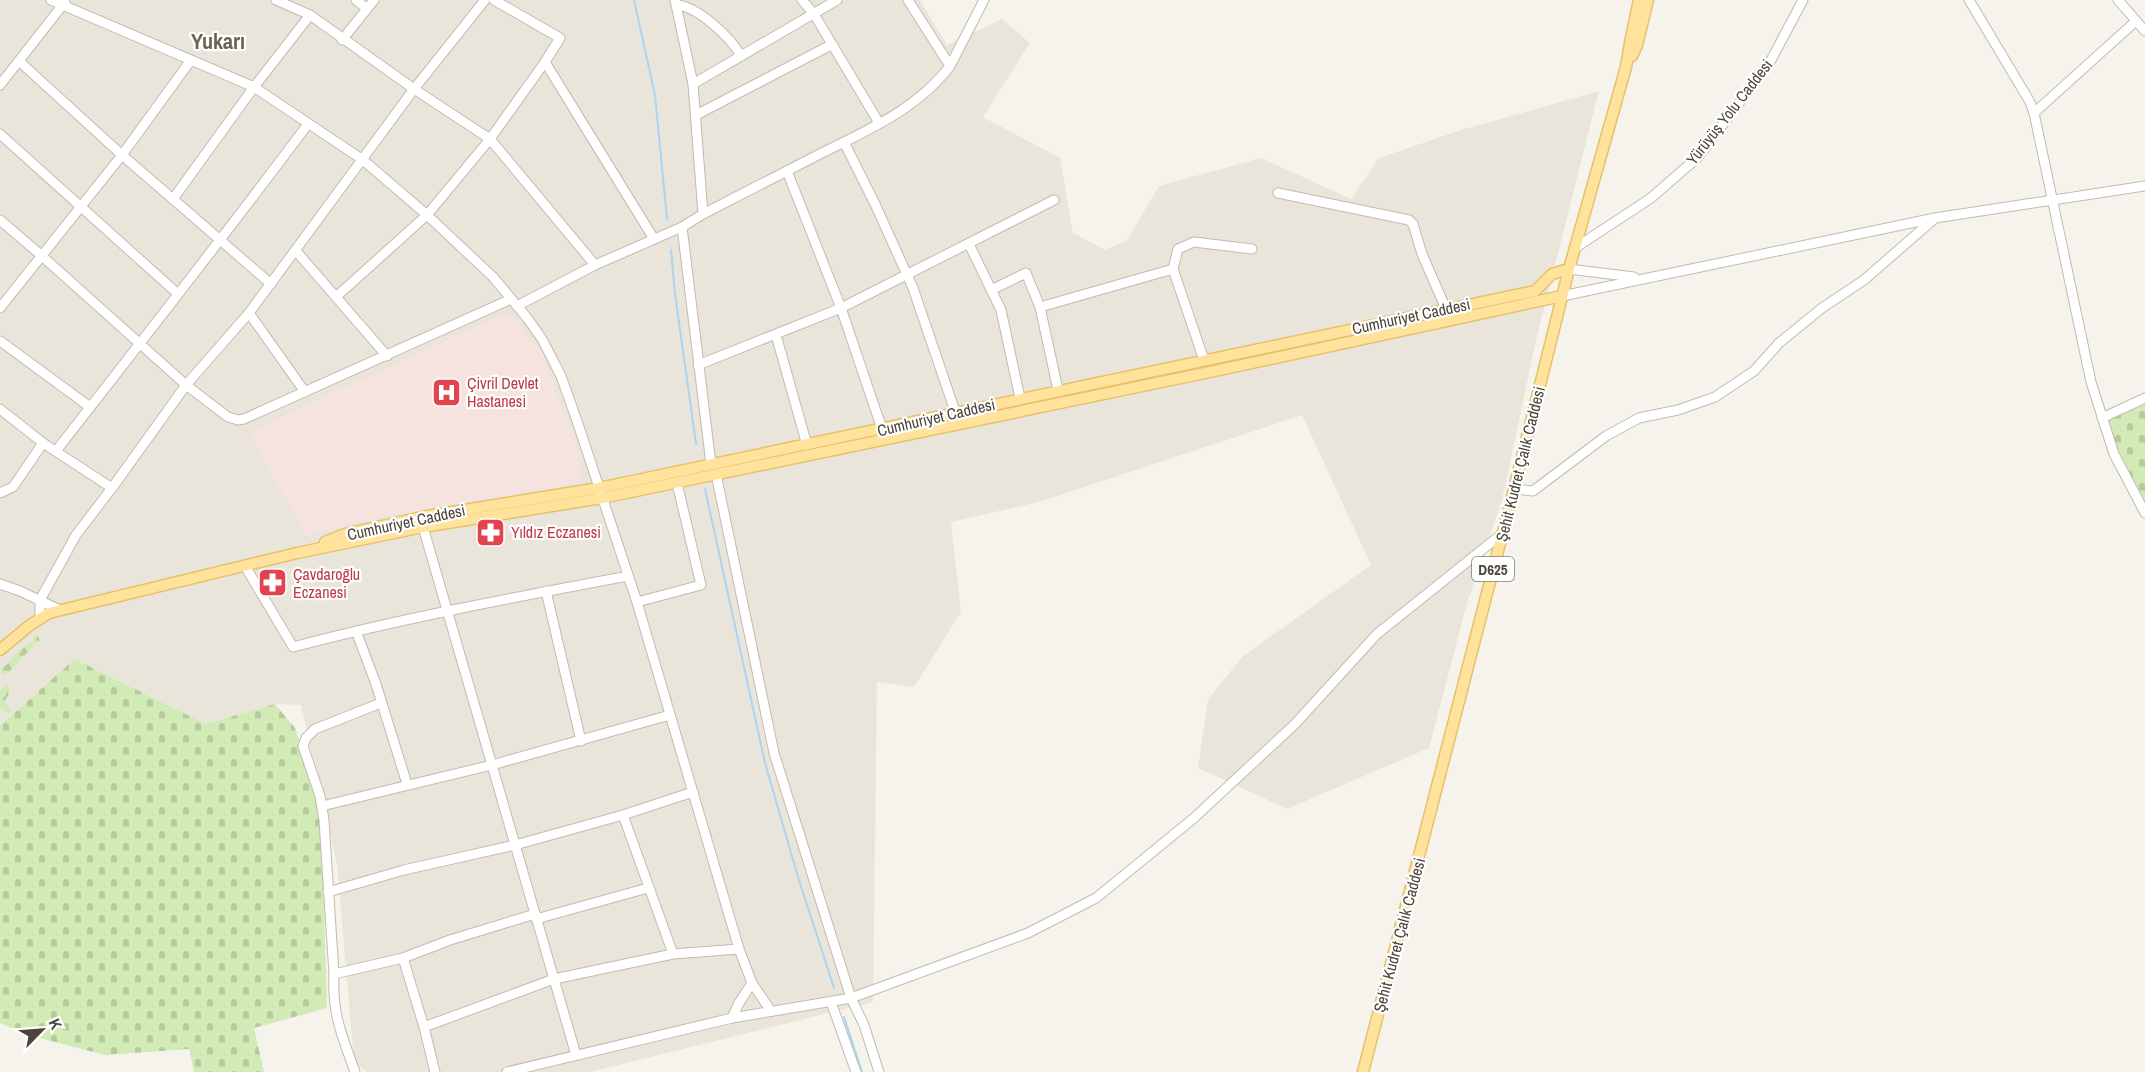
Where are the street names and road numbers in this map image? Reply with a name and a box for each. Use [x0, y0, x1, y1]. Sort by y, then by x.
street label: Yürüyüş Yolu Caddesi [1681, 55, 1777, 169]
street label: Cumhuriyet Caddesi [1350, 293, 1472, 339]
street label: Şehit Kudret Çalık Caddesi [1490, 384, 1550, 544]
street label: Cumhuriyet Caddesi [875, 393, 997, 441]
street label: Cumhuriyet Caddesi [345, 499, 467, 545]
road number: D625 [1472, 557, 1514, 581]
street label: Şehit Kudret Çalık Caddesi [1368, 855, 1430, 1015]

